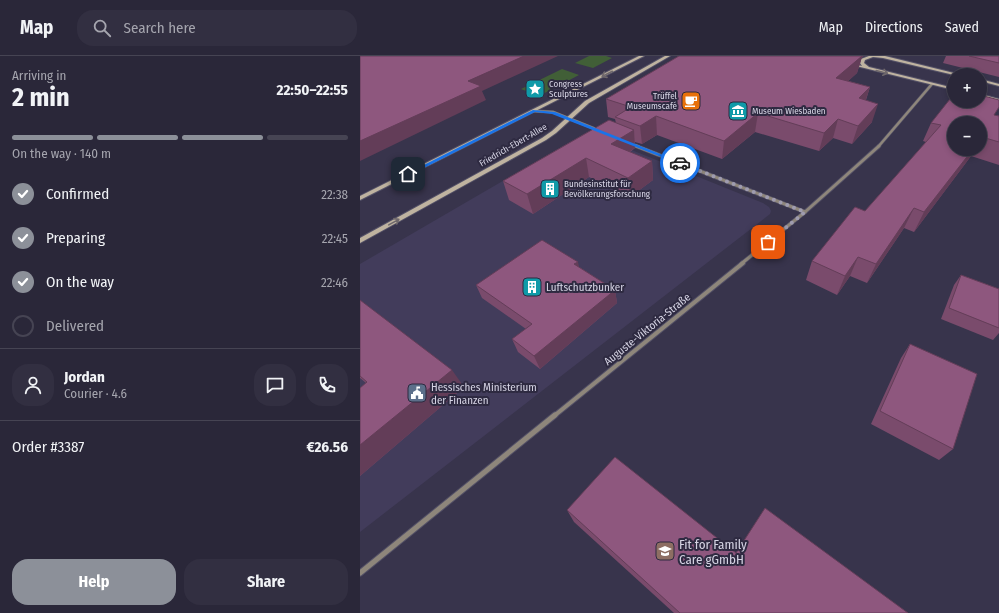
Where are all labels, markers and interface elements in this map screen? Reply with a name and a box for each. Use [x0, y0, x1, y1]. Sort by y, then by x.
search box [77, 10, 357, 46]
text: Map [20, 16, 53, 39]
icon: search [91, 17, 113, 39]
text: Search here [123, 19, 196, 37]
text: Map [819, 19, 843, 36]
text: Directions [865, 19, 923, 36]
text: Saved [945, 19, 979, 36]
text: Arriving in [12, 68, 66, 83]
one-way arrow [876, 68, 889, 76]
map controls [947, 68, 987, 156]
button: + [947, 68, 987, 108]
one-way arrow [602, 70, 614, 78]
place icon: Congress Sculptures [524, 78, 546, 100]
place label: Congress Sculptures [549, 79, 588, 99]
text: 22:50–22:55 [276, 81, 348, 99]
text: 2 min [12, 82, 70, 113]
cafe icon: Trüffel Museumscafé [680, 90, 702, 112]
place label: Trüffel Museumscafé [627, 91, 678, 111]
museum icon: Museum Wiesbaden [727, 100, 749, 122]
place label: Museum Wiesbaden [752, 106, 826, 116]
button: − [947, 116, 987, 156]
street label: Friedrich-Ebert-Allee [477, 121, 549, 168]
courier [660, 143, 700, 183]
text: On the way · 140 m [12, 146, 111, 161]
icon: car [669, 152, 691, 174]
pin [391, 157, 425, 191]
icon: home [397, 163, 419, 185]
building icon: Bundesinstitut für Bevölkerungsforschung [539, 178, 561, 200]
place label: Bundesinstitut für Bevölkerungsforschung [564, 179, 651, 199]
icon: check [12, 183, 34, 205]
text: Confirmed [46, 185, 109, 203]
text: 22:38 [321, 187, 348, 202]
one-way arrow [388, 217, 400, 225]
pin [751, 225, 785, 259]
icon: check [12, 227, 34, 249]
text: Preparing [46, 229, 105, 247]
text: 22:45 [322, 231, 348, 246]
icon: bag [757, 231, 779, 253]
icon: check [12, 271, 34, 293]
text: On the way [46, 273, 114, 291]
text: 22:46 [321, 275, 348, 290]
building icon: Luftschutzbunker [521, 276, 543, 298]
place label: Luftschutzbunker [546, 281, 624, 294]
street label: Auguste-Viktoria-Straße [602, 291, 693, 368]
text: Delivered [46, 317, 104, 335]
button: person [12, 364, 54, 406]
button: chat [254, 364, 296, 406]
button: phone [306, 364, 348, 406]
text: Jordan [64, 368, 105, 386]
place label: Hessisches Ministerium der Finanzen [431, 381, 537, 407]
public building icon: Hessisches Ministerium der Finanzen [406, 382, 428, 404]
text: Courier · 4.6 [64, 386, 127, 401]
text: Order #3387 [12, 438, 84, 456]
text: €26.56 [307, 438, 348, 456]
place label: Fit for Family Care gGmbH [679, 537, 747, 567]
school or university icon: Fit for Family Care gGmbH [654, 540, 676, 562]
button: Help [12, 559, 176, 605]
button: Share [184, 559, 348, 605]

